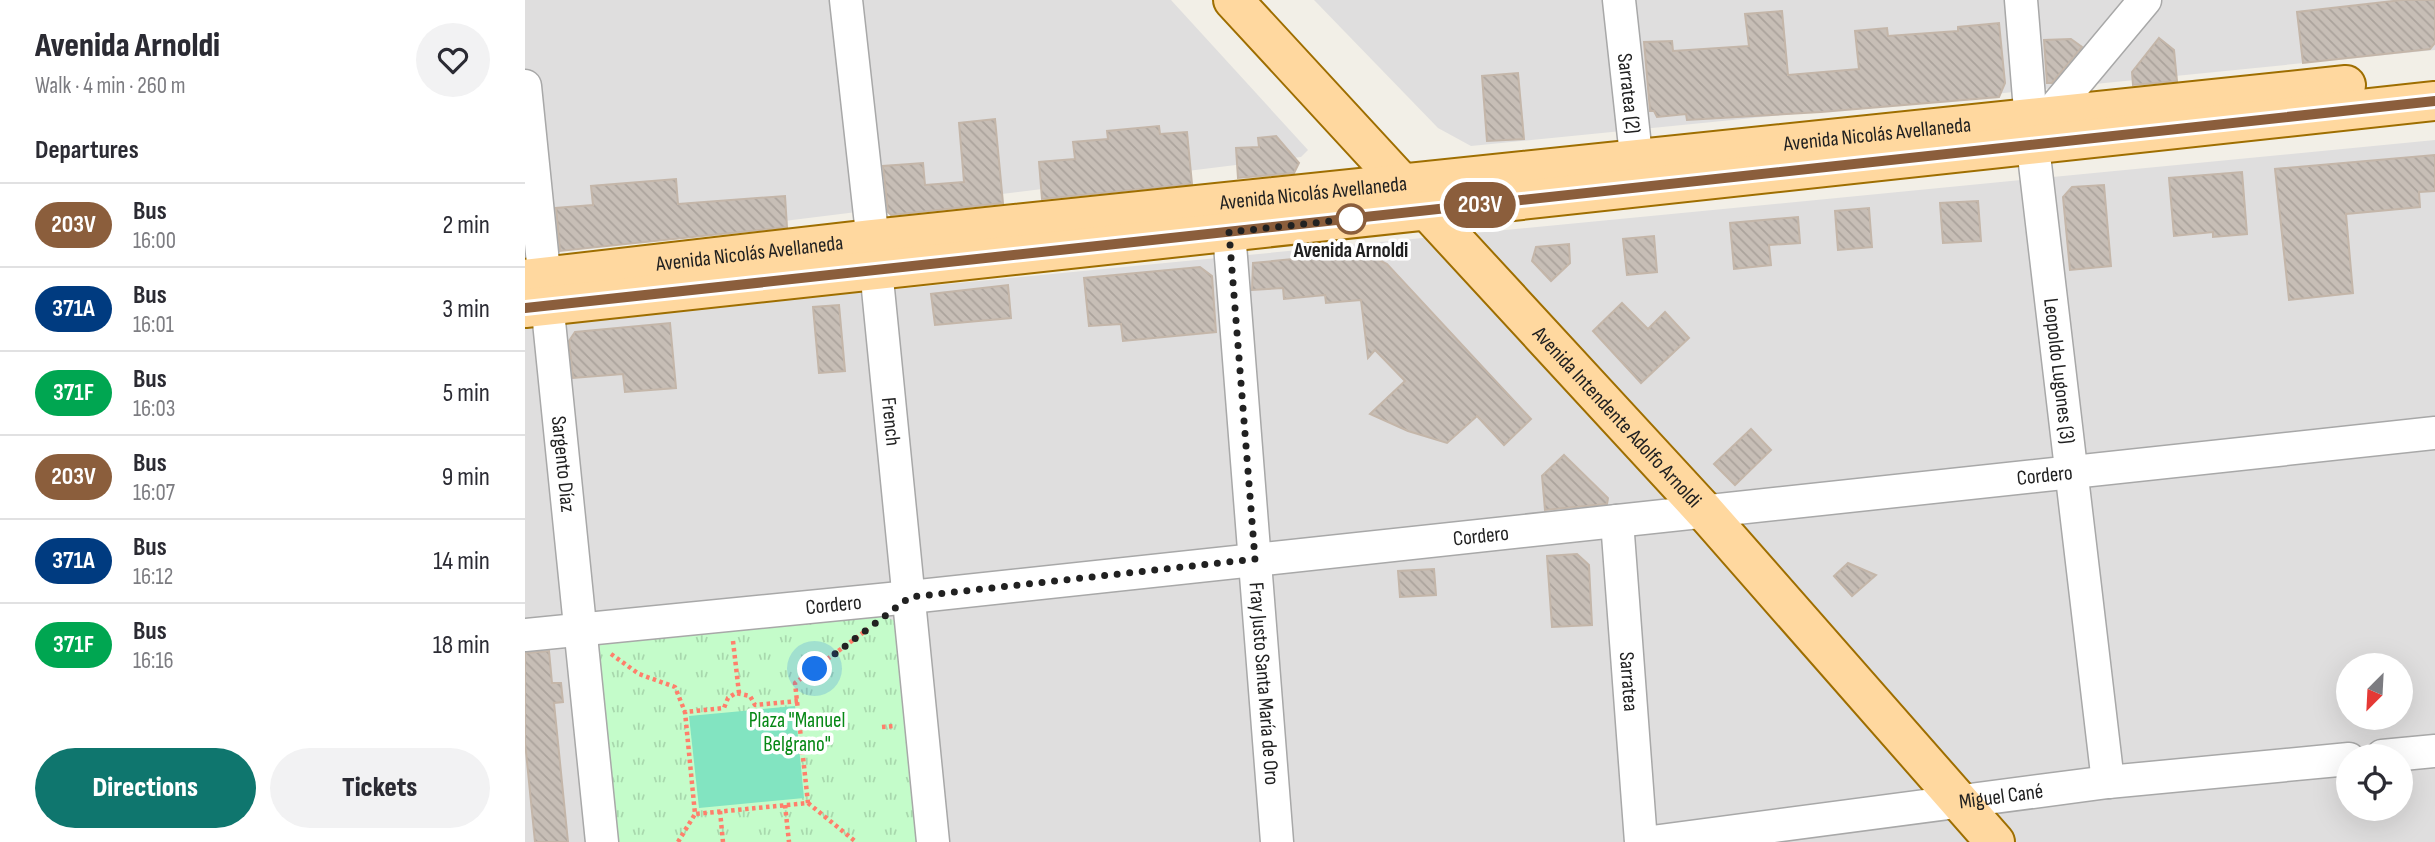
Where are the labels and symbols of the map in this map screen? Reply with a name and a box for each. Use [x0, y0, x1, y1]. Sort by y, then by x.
street label: Sarratea (2) [1612, 52, 1646, 135]
street label: Avenida Nicolás Avellaneda [1781, 112, 1972, 157]
street label: Avenida Nicolás Avellaneda [1217, 171, 1408, 216]
line badge: 203V [1431, 182, 1529, 228]
marker: Avenida Arnoldi [1336, 204, 1366, 234]
street label: Avenida Nicolás Avellaneda [654, 230, 844, 277]
place label: Avenida Arnoldi [1293, 238, 1408, 263]
street label: Leopoldo Lugones (3) [2038, 297, 2080, 445]
street label: Avenida Intendente Adolfo Arnoldi [1527, 321, 1707, 513]
street label: French [876, 396, 906, 447]
street label: Sargento Díaz [546, 415, 580, 514]
street label: Cordero [2015, 460, 2074, 491]
street label: Cordero [1452, 521, 1510, 552]
street label: Fray Justo Santa María de Oro [1244, 581, 1284, 786]
street label: Cordero [804, 590, 863, 620]
your location [797, 651, 832, 686]
street label: Sarratea [1614, 651, 1643, 712]
north arrow [2336, 653, 2413, 730]
park label: Plaza "Manuel Belgrano" [749, 708, 845, 757]
street label: Miguel Cané [1957, 779, 2045, 814]

